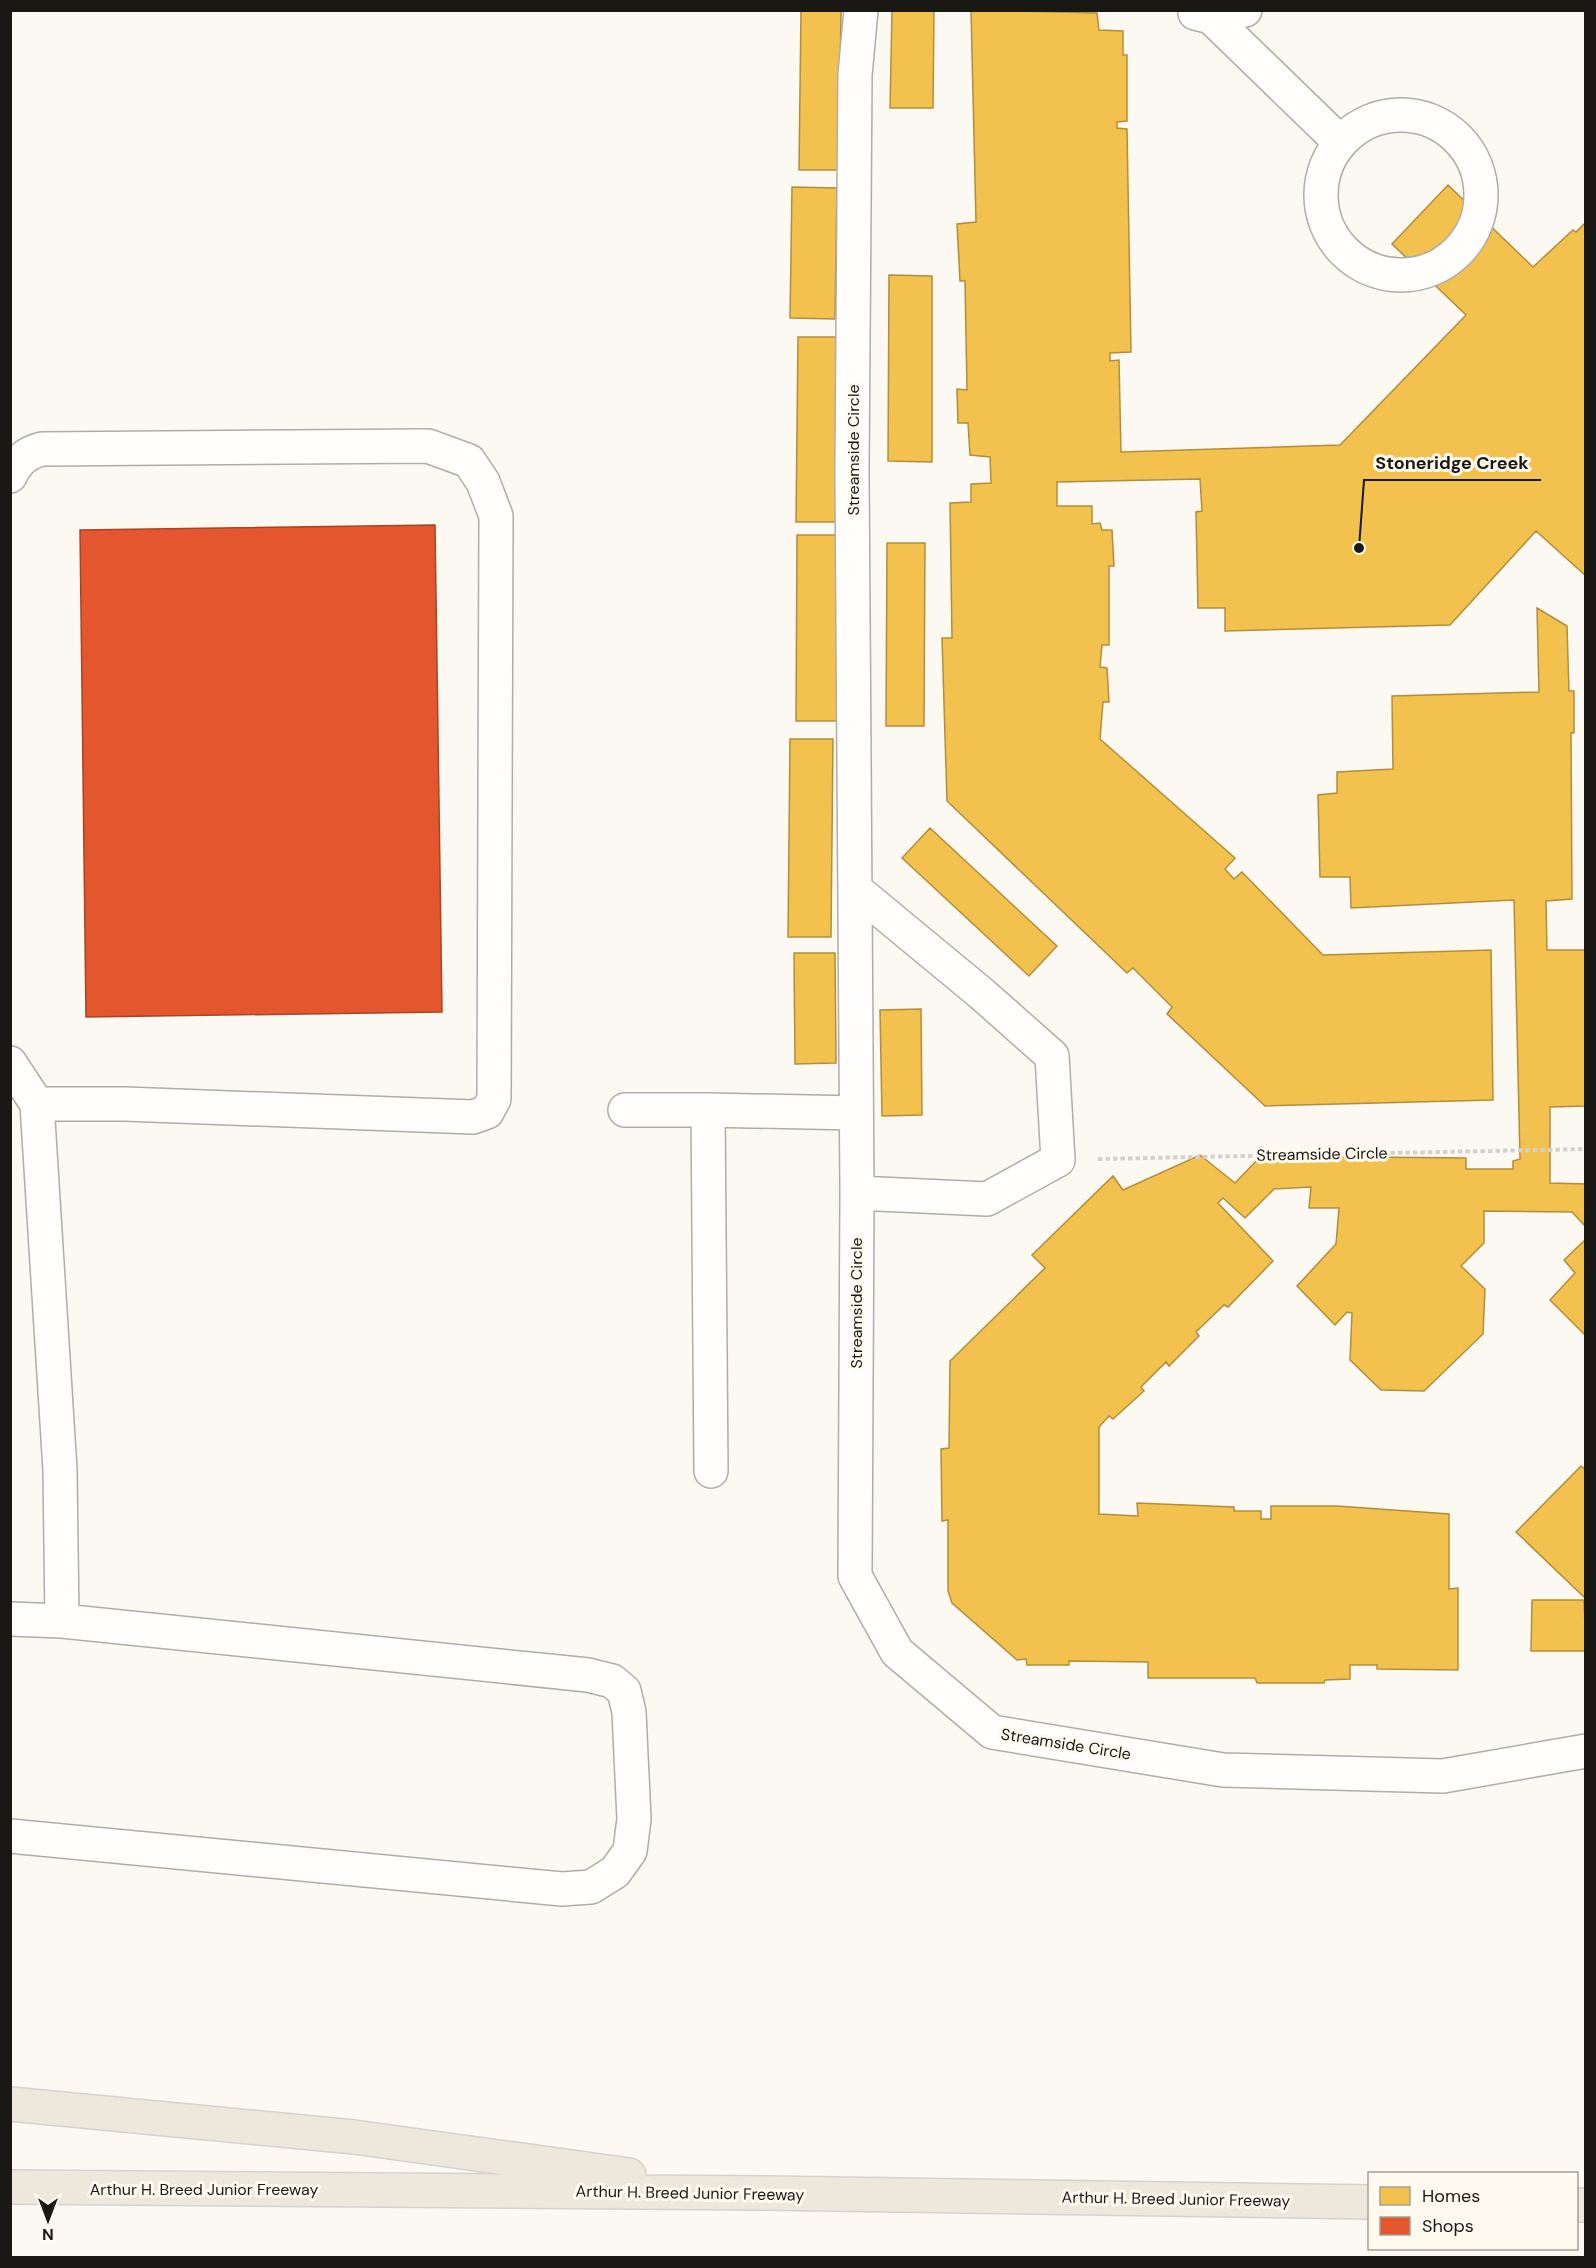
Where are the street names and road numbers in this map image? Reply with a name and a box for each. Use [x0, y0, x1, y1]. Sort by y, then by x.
street label: Streamside Circle [843, 384, 864, 516]
street label: Streamside Circle [1256, 1142, 1388, 1166]
street label: Streamside Circle [846, 1237, 867, 1369]
street label: Streamside Circle [1000, 1723, 1132, 1765]
street label: Arthur H. Breed Junior Freeway [90, 2179, 318, 2200]
street label: Arthur H. Breed Junior Freeway [576, 2181, 805, 2205]
street label: Arthur H. Breed Junior Freeway [1062, 2187, 1291, 2211]

